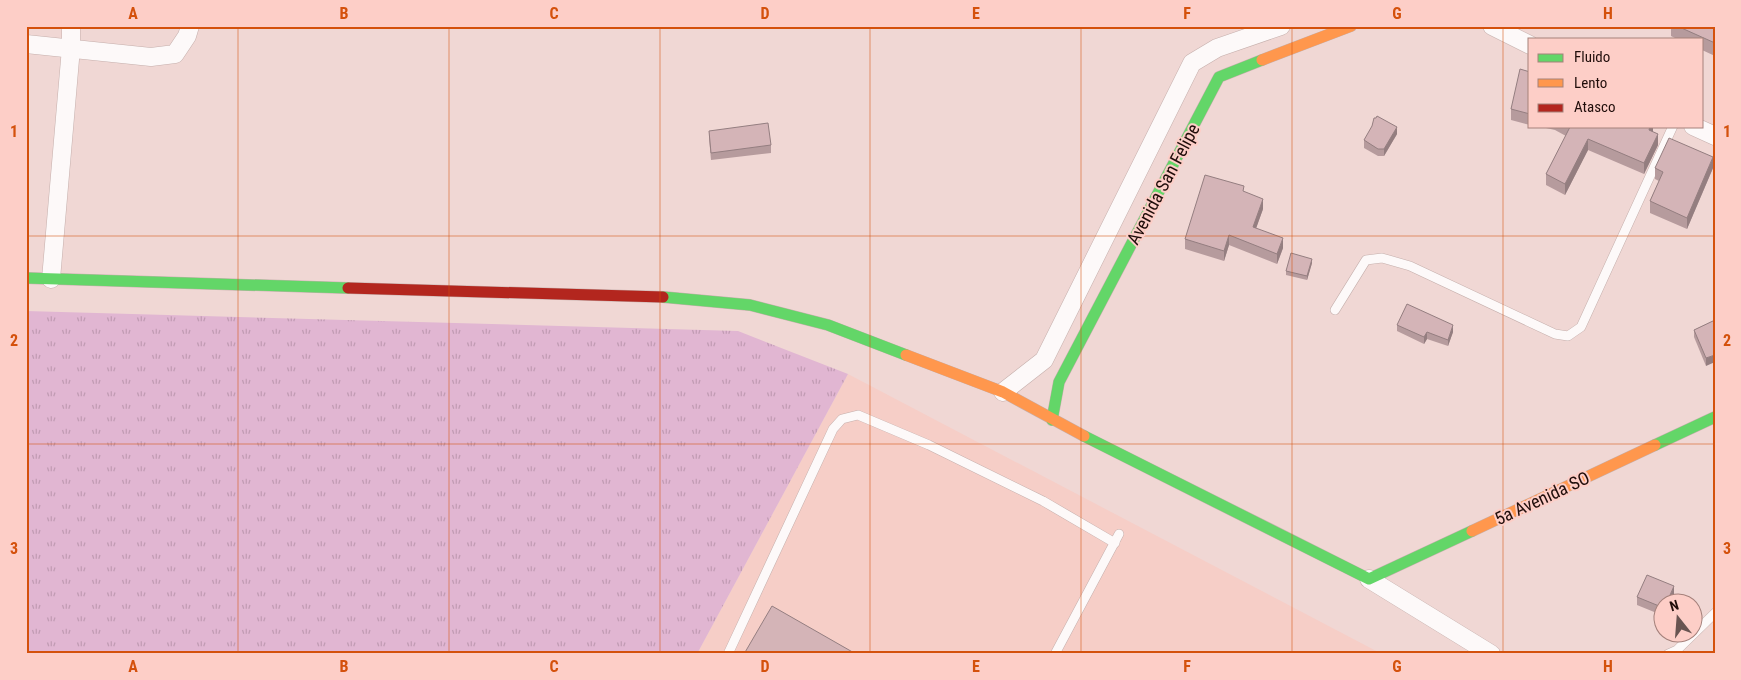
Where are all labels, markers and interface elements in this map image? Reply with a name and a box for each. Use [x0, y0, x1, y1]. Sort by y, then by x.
text: A [128, 4, 138, 23]
text: B [340, 4, 349, 23]
text: C [549, 4, 559, 23]
text: D [760, 4, 770, 23]
text: E [972, 4, 980, 23]
text: F [1183, 4, 1191, 23]
text: G [1392, 4, 1402, 23]
text: H [1603, 4, 1613, 23]
legend [1528, 38, 1704, 128]
text: Fluido [1574, 48, 1610, 66]
text: Lento [1574, 74, 1607, 92]
text: Atasco [1574, 98, 1615, 116]
street label: Avenida San Felipe [1122, 120, 1204, 248]
text: 1 [10, 122, 18, 141]
text: 1 [1723, 122, 1731, 141]
text: 2 [10, 331, 18, 350]
text: 2 [1723, 331, 1731, 350]
street label: 5a Avenida SO [1491, 467, 1593, 529]
text: 3 [10, 539, 18, 558]
text: 3 [1723, 539, 1731, 558]
north arrow [1654, 592, 1704, 642]
text: N [1668, 597, 1681, 614]
text: A [128, 657, 138, 676]
text: B [340, 657, 349, 676]
text: C [549, 657, 559, 676]
text: D [760, 657, 770, 676]
text: E [972, 657, 980, 676]
text: F [1183, 657, 1191, 676]
text: G [1392, 657, 1402, 676]
text: H [1603, 657, 1613, 676]

